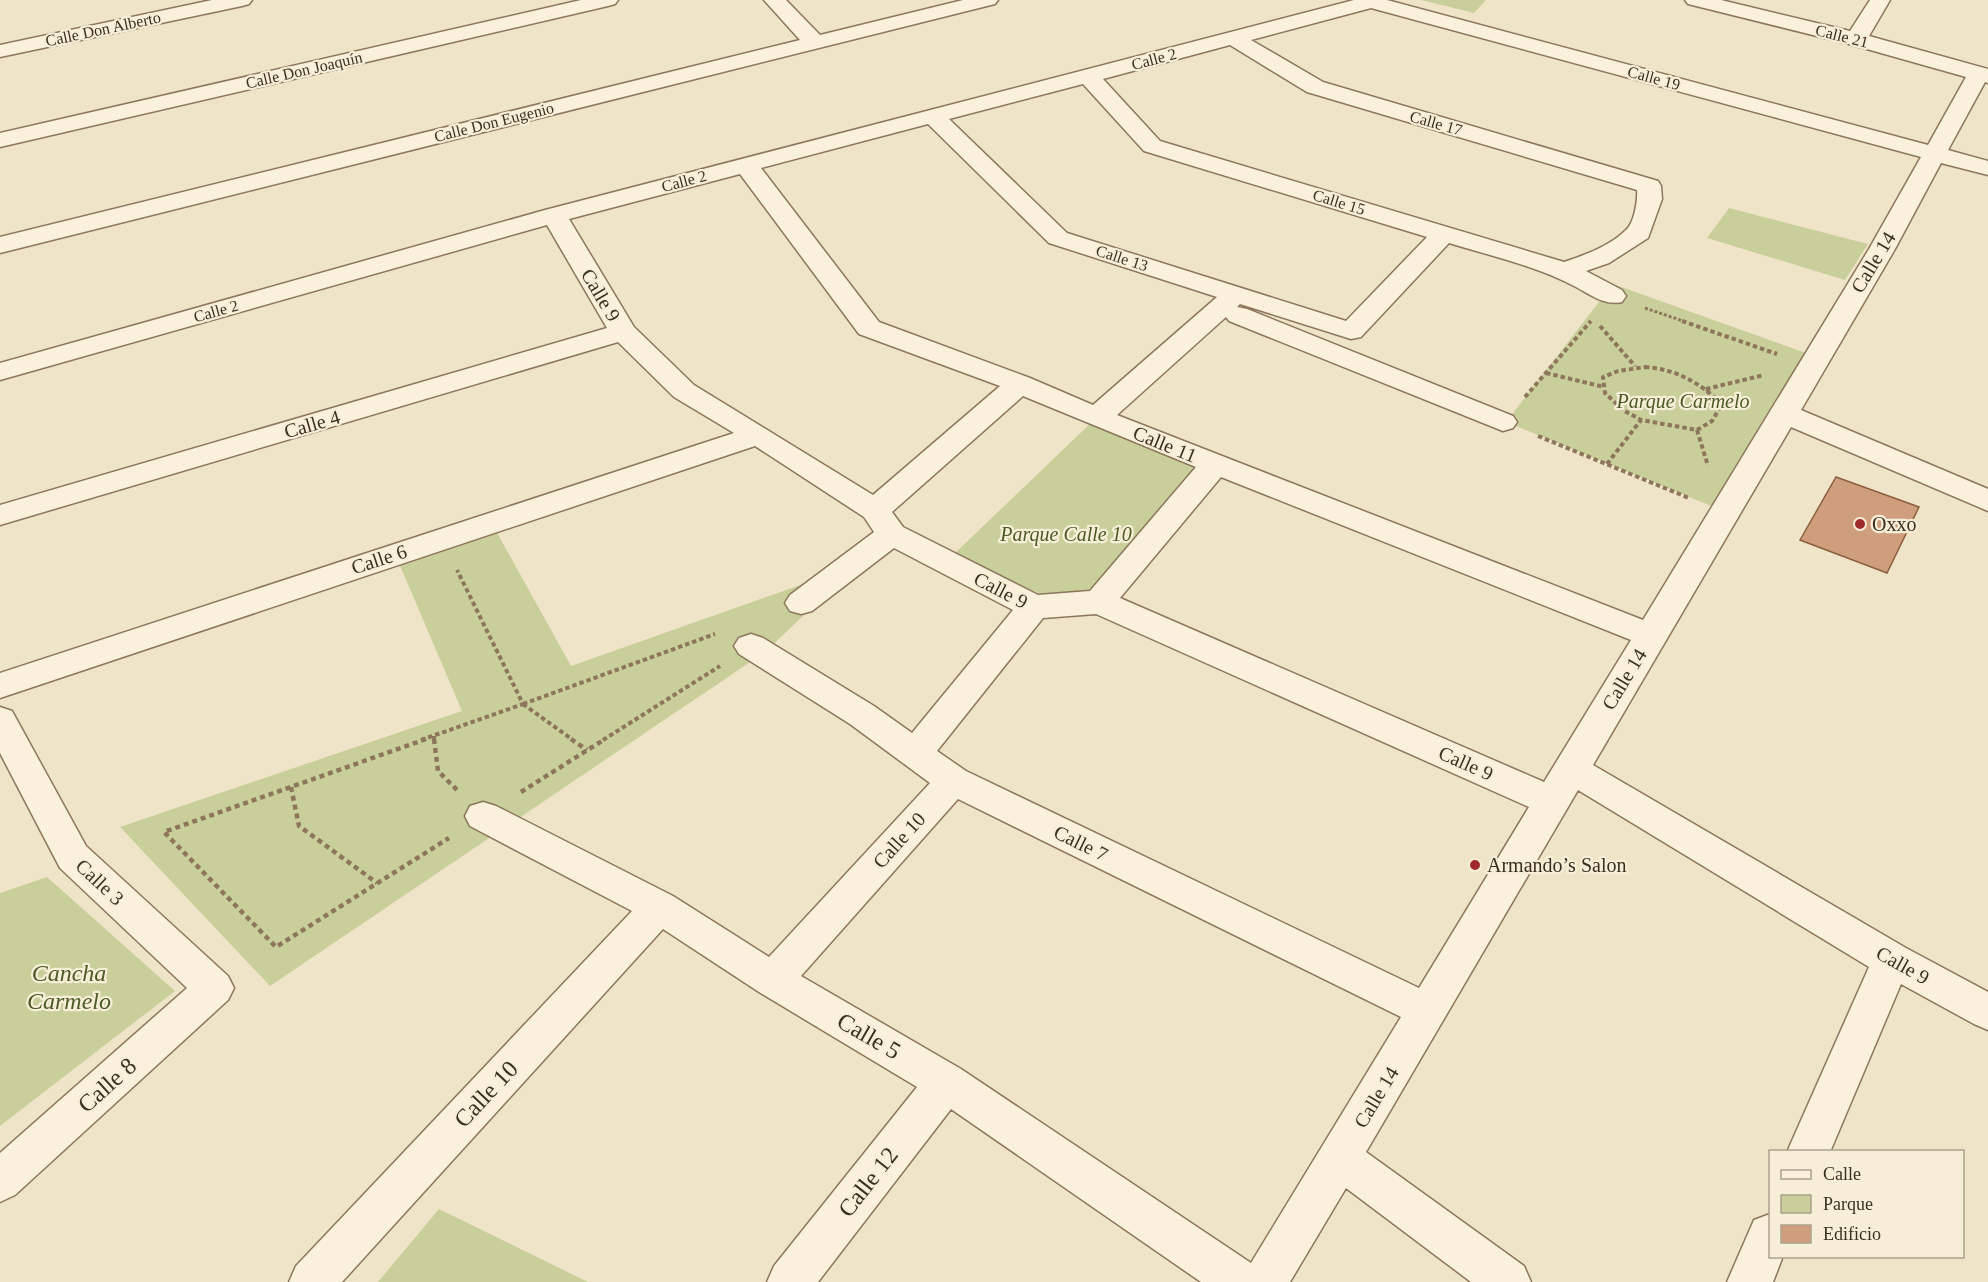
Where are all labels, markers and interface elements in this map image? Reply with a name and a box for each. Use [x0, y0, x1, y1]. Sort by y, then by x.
street label: Calle Don Alberto [44, 8, 162, 50]
street label: Calle 21 [1814, 21, 1870, 51]
street label: Calle 2 [1130, 45, 1178, 73]
street label: Calle Don Joaquín [244, 48, 364, 93]
street label: Calle 19 [1626, 63, 1682, 93]
street label: Calle Don Eugenio [432, 99, 556, 146]
street label: Calle 17 [1408, 107, 1464, 139]
street label: Calle 2 [660, 167, 708, 195]
street label: Calle 15 [1311, 186, 1367, 218]
street label: Calle 14 [1846, 228, 1900, 296]
street label: Calle 13 [1094, 242, 1150, 274]
street label: Calle 9 [577, 265, 625, 325]
street label: Calle 2 [192, 297, 240, 325]
park label: Parque Carmelo [1615, 390, 1750, 413]
street label: Calle 4 [281, 406, 343, 442]
street label: Calle 11 [1130, 421, 1200, 467]
place label: Oxxo [1872, 513, 1916, 535]
marker: Oxxo [1853, 517, 1867, 531]
park label: Parque Calle 10 [999, 523, 1132, 546]
street label: Calle 6 [348, 540, 410, 578]
street label: Calle 9 [971, 567, 1031, 613]
street label: Calle 14 [1597, 645, 1651, 713]
street label: Calle 9 [1435, 741, 1497, 785]
street label: Calle 10 [868, 808, 930, 872]
street label: Calle 7 [1050, 821, 1112, 865]
street label: Calle 3 [72, 854, 128, 910]
place label: Armando’s Salon [1487, 854, 1626, 876]
marker: Armando’s Salon [1468, 858, 1482, 872]
street label: Calle 9 [1873, 942, 1933, 988]
park label: Cancha Carmelo [27, 960, 111, 1014]
street label: Calle 5 [833, 1008, 905, 1064]
street label: Calle 8 [73, 1052, 141, 1118]
street label: Calle 10 [449, 1056, 523, 1132]
street label: Calle 14 [1349, 1063, 1403, 1131]
street label: Calle 12 [833, 1142, 903, 1222]
legend [1769, 1150, 1964, 1258]
text: Calle [1823, 1164, 1861, 1184]
text: Parque [1823, 1194, 1873, 1214]
text: Edificio [1823, 1224, 1881, 1244]

